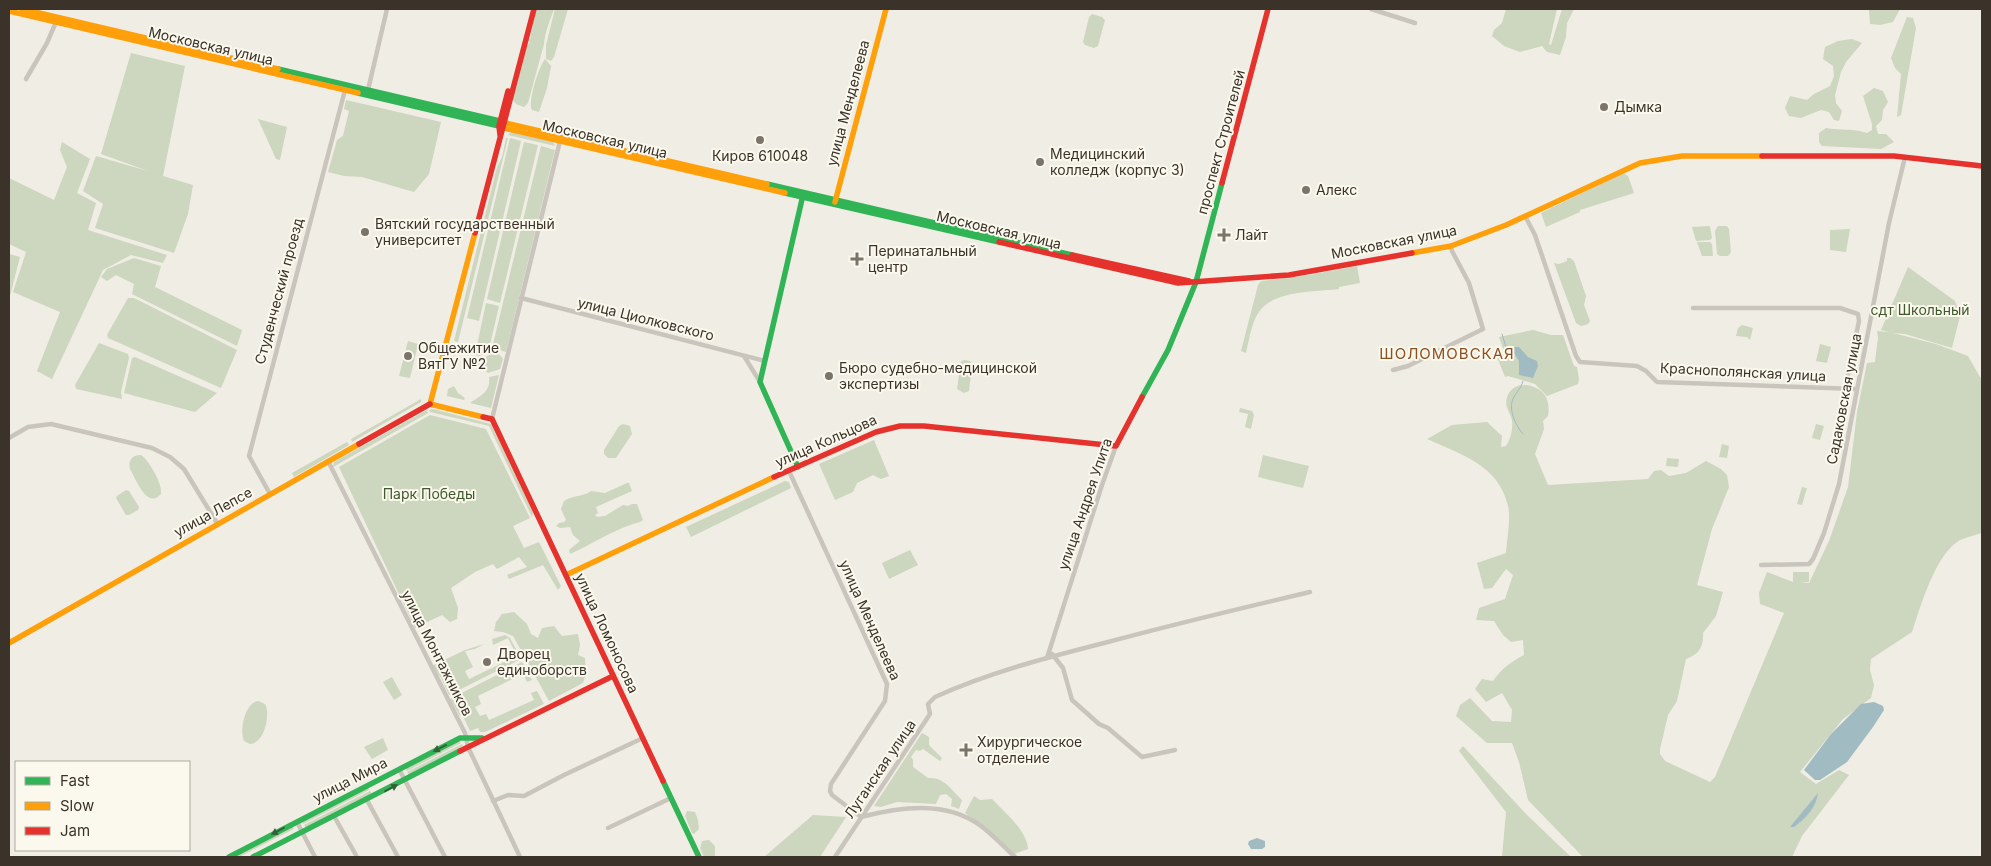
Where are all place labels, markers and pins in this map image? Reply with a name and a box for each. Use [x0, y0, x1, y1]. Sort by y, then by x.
place label: Дымка [1614, 98, 1662, 115]
marker: Дымка [1598, 101, 1610, 113]
marker: Киров 610048 [754, 134, 766, 146]
place label: Медицинский колледж (корпус 3) [1050, 145, 1185, 178]
place label: Киров 610048 [712, 147, 808, 164]
marker: Медицинский колледж (корпус 3) [1034, 156, 1046, 168]
place label: Алекс [1316, 181, 1357, 198]
marker: Алекс [1300, 184, 1312, 196]
place label: Вятский государственный университет [375, 215, 555, 248]
marker: Вятский государственный университет [359, 226, 371, 238]
place label: Лайт [1235, 226, 1269, 243]
marker: Лайт [1217, 228, 1231, 242]
place label: Перинатальный центр [868, 242, 977, 275]
marker: Перинатальный центр [850, 252, 864, 266]
place label: Общежитие ВятГУ №2 [418, 339, 499, 372]
marker: Общежитие ВятГУ №2 [402, 350, 414, 362]
place label: Бюро судебно-медицинской экспертизы [839, 359, 1037, 392]
marker: Бюро судебно-медицинской экспертизы [823, 370, 835, 382]
place label: Дворец единоборств [497, 645, 587, 678]
marker: Дворец единоборств [481, 656, 493, 668]
place label: Хирургическое отделение [977, 733, 1082, 766]
marker: Хирургическое отделение [959, 743, 973, 757]

